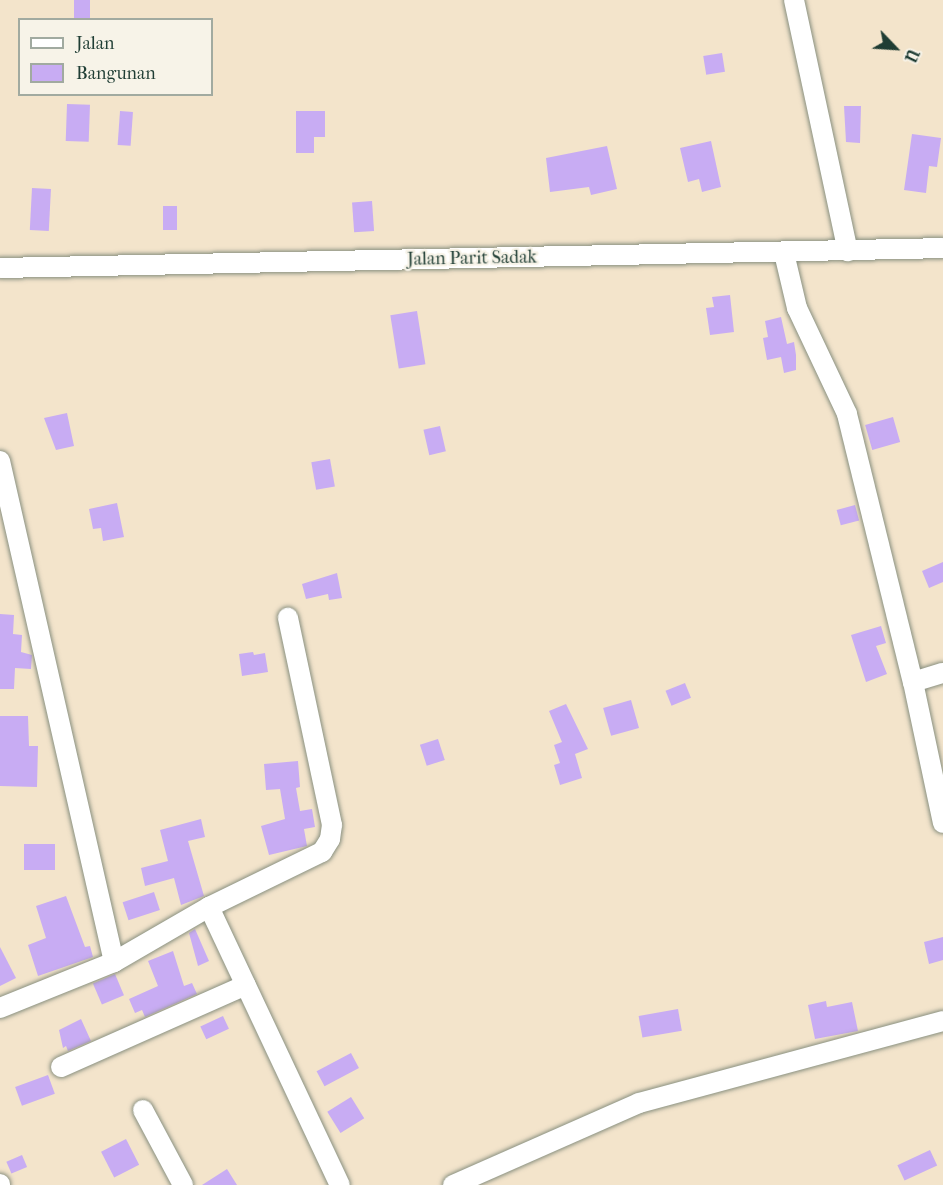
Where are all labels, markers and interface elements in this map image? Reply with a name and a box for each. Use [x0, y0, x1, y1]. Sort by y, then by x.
legend [18, 18, 213, 96]
north arrow [865, 18, 925, 78]
text: Jalan [76, 33, 114, 54]
text: U [901, 46, 923, 65]
text: Bangunan [76, 63, 156, 84]
street label: Jalan Parit Sadak [407, 247, 537, 271]

